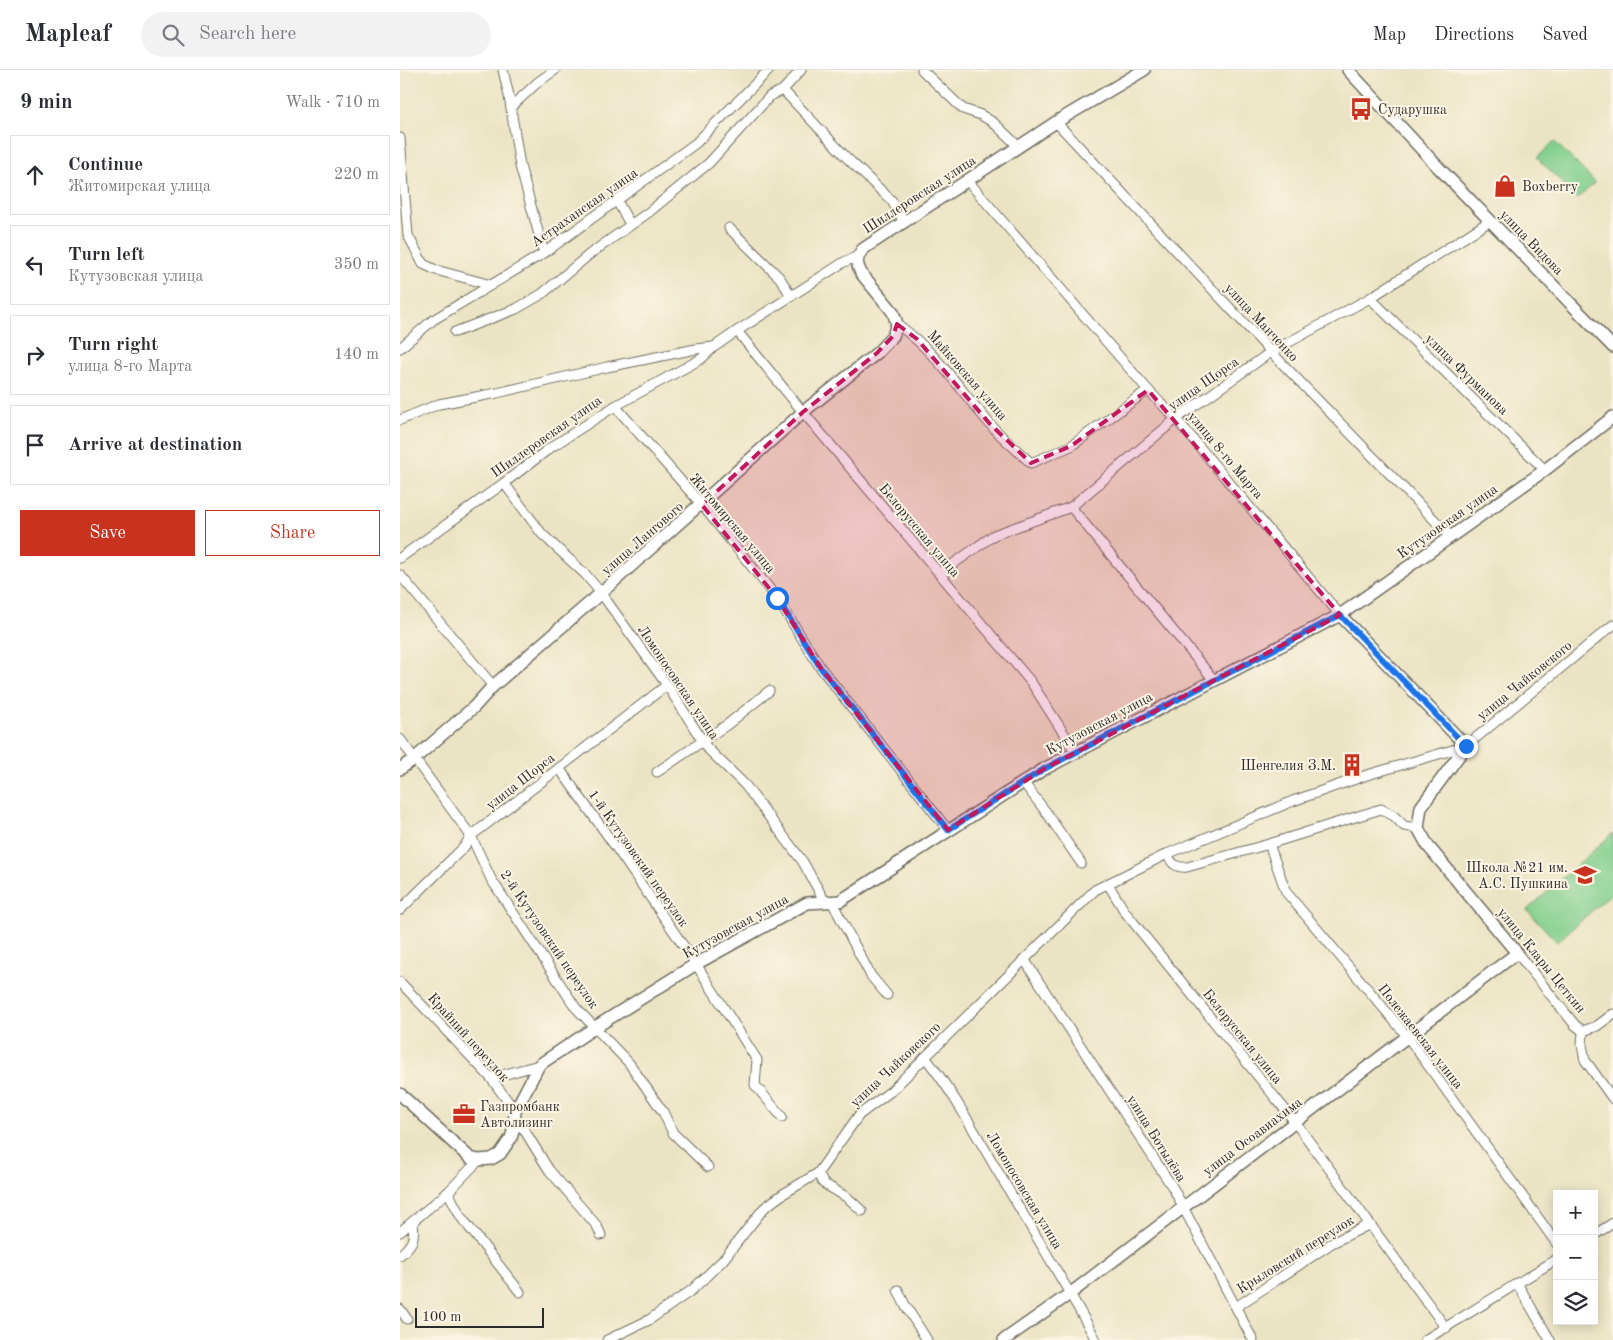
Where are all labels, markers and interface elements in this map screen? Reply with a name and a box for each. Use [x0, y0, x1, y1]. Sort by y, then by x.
search box [141, 12, 491, 57]
icon: search [159, 21, 187, 49]
text: Mapleaf [25, 23, 111, 47]
text: Search here [199, 25, 296, 44]
text: Map [1373, 26, 1406, 44]
text: Directions [1434, 26, 1514, 44]
text: Saved [1542, 26, 1588, 44]
text: 9 min [20, 92, 73, 113]
text: Walk · 710 m [285, 95, 380, 111]
bus stop icon: Сударушка [1348, 96, 1374, 122]
place label: Сударушка [1378, 103, 1447, 117]
street label: Шиллеровская улица [861, 153, 979, 237]
text: Continue [68, 156, 143, 175]
icon: ahead [21, 161, 49, 189]
street label: Астраханская улица [529, 166, 640, 250]
text: 220 m [334, 167, 379, 183]
shop icon: Boxberry [1492, 173, 1518, 199]
text: Житомирская улица [68, 179, 211, 195]
place label: Boxberry [1522, 180, 1579, 194]
street label: улица Видова [1497, 207, 1566, 278]
text: Turn left [68, 246, 145, 265]
icon: left [21, 251, 49, 279]
text: 350 m [334, 257, 379, 273]
text: Кутузовская улица [68, 269, 203, 285]
street label: улица Манченко [1222, 281, 1301, 364]
street label: Майковская улица [925, 328, 1010, 423]
street label: улица Фурманова [1422, 332, 1511, 418]
text: Turn right [68, 336, 158, 355]
icon: right [21, 341, 49, 369]
text: 140 m [334, 347, 379, 363]
street label: улица Щорса [1166, 354, 1241, 413]
text: улица 8-го Марта [68, 359, 192, 375]
street label: Шиллеровская улица [489, 393, 605, 480]
street label: улица 8-го Марта [1185, 410, 1266, 502]
icon: arrive [21, 431, 49, 459]
text: Arrive at destination [68, 436, 242, 455]
street label: Житомирская улица [687, 471, 778, 576]
street label: Белорусская улица [876, 481, 962, 580]
street label: Кутузовская улица [1395, 482, 1500, 562]
street label: улица Лангового [599, 499, 686, 578]
button: Save [20, 510, 195, 556]
button: Share [205, 510, 380, 556]
route start [766, 587, 789, 610]
street label: Ломоносовская улица [635, 623, 722, 742]
street label: улица Чайковского [1475, 638, 1575, 723]
street label: Кутузовская улица [1044, 690, 1155, 758]
route end [1455, 735, 1478, 758]
street label: улица Щорса [484, 751, 558, 813]
building icon: Шенгелия З.М. [1339, 752, 1365, 778]
place label: Шенгелия З.М. [1241, 759, 1336, 773]
street label: 1-й Кутузовский переулок [585, 788, 691, 930]
place label: Школа №21 им. А.С. Пушкина [1466, 861, 1568, 891]
school or university icon: Школа №21 им. А.С. Пушкина [1572, 862, 1598, 888]
street label: 2-й Кутузовский переулок [498, 868, 601, 1011]
street label: Кутузовская улица [680, 892, 791, 962]
street label: улица Клары Цеткин [1495, 905, 1588, 1016]
street label: Полежаевская улица [1375, 982, 1465, 1092]
street label: Белорусская улица [1200, 987, 1285, 1087]
street label: Крайний переулок [425, 991, 512, 1085]
street label: улица Чайковского [848, 1020, 943, 1110]
street label: улица Ботылёва [1124, 1093, 1189, 1185]
street label: улица Осоавиахима [1200, 1095, 1305, 1179]
place label: Газпромбанк Автолизинг [480, 1100, 560, 1130]
office icon: Газпромбанк Автолизинг [451, 1101, 477, 1127]
street label: Ломоносовская улица [984, 1129, 1065, 1252]
map controls [1553, 1190, 1598, 1325]
button: + [1553, 1190, 1598, 1235]
street label: Крыловский переулок [1235, 1213, 1356, 1297]
button: − [1553, 1235, 1598, 1280]
button: layers [1553, 1280, 1598, 1325]
scale bar [415, 1305, 544, 1328]
text: 100 m [422, 1310, 461, 1324]

